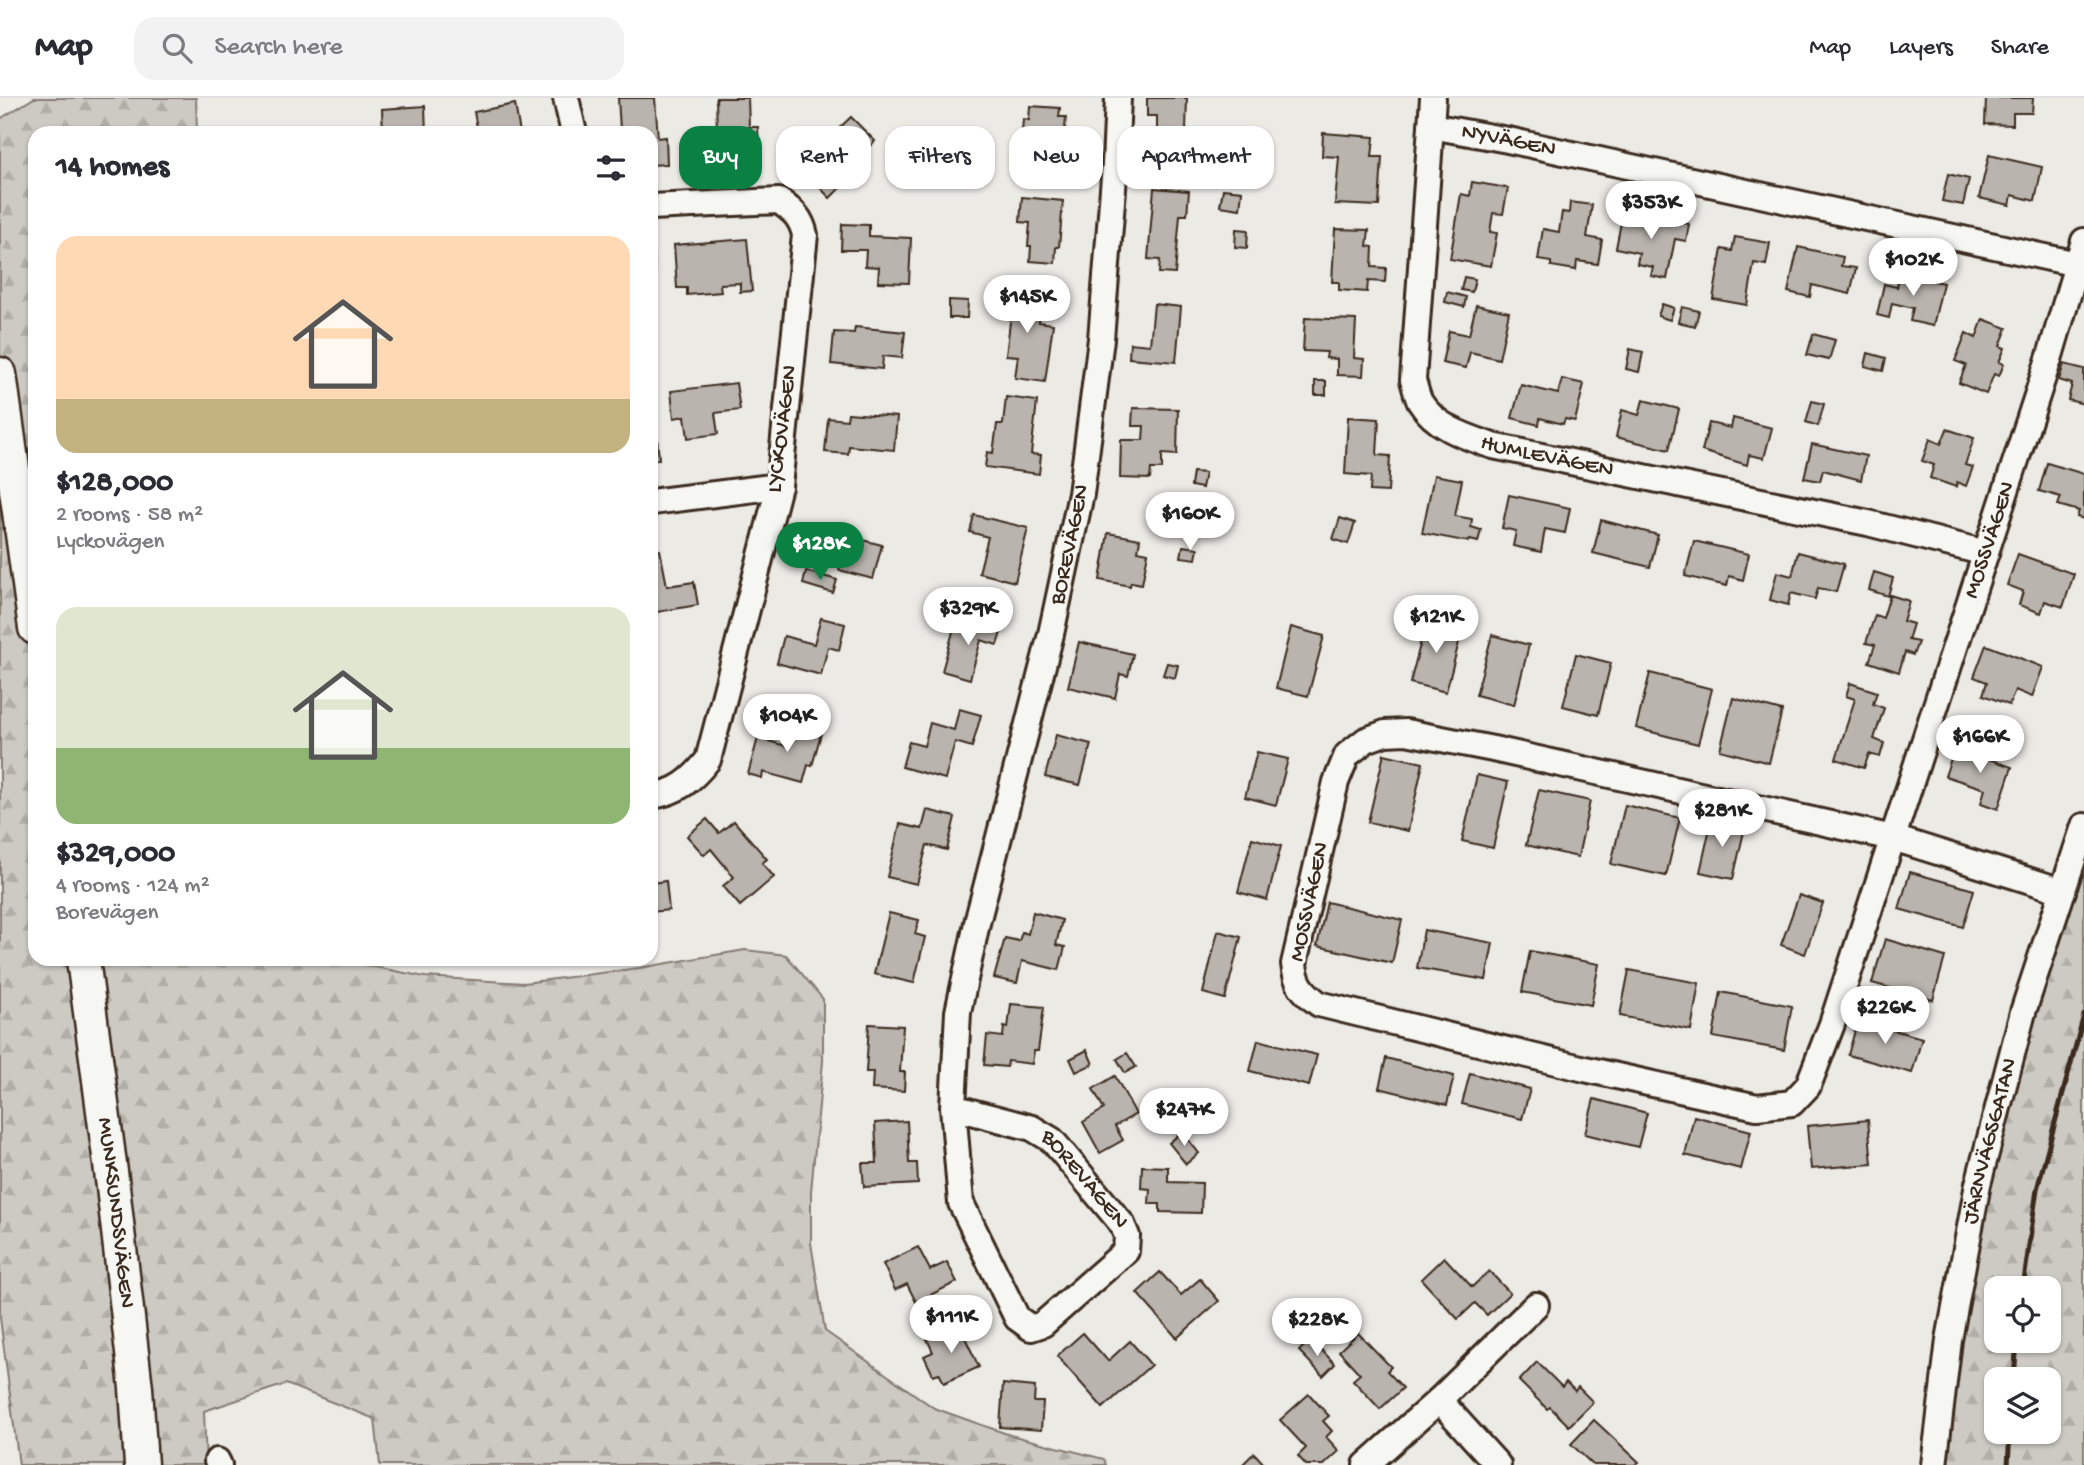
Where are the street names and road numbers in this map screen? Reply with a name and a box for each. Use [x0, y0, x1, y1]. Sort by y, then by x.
street label: NYVÄGEN [1459, 118, 1558, 164]
street label: LYCKOVÄGEN [762, 364, 804, 494]
street label: HUMLEVÄGEN [1477, 429, 1616, 484]
street label: MOSSVÄGEN [1958, 478, 2022, 602]
street label: BOREVÄGEN [1044, 483, 1096, 608]
street label: MOSSVÄGEN [1284, 840, 1336, 964]
street label: JÄRNVÄGSGATAN [1957, 1055, 2024, 1226]
street label: MUNKSUNDSVÄGEN [90, 1116, 140, 1310]
street label: BOREVÄGEN [1035, 1123, 1134, 1235]

